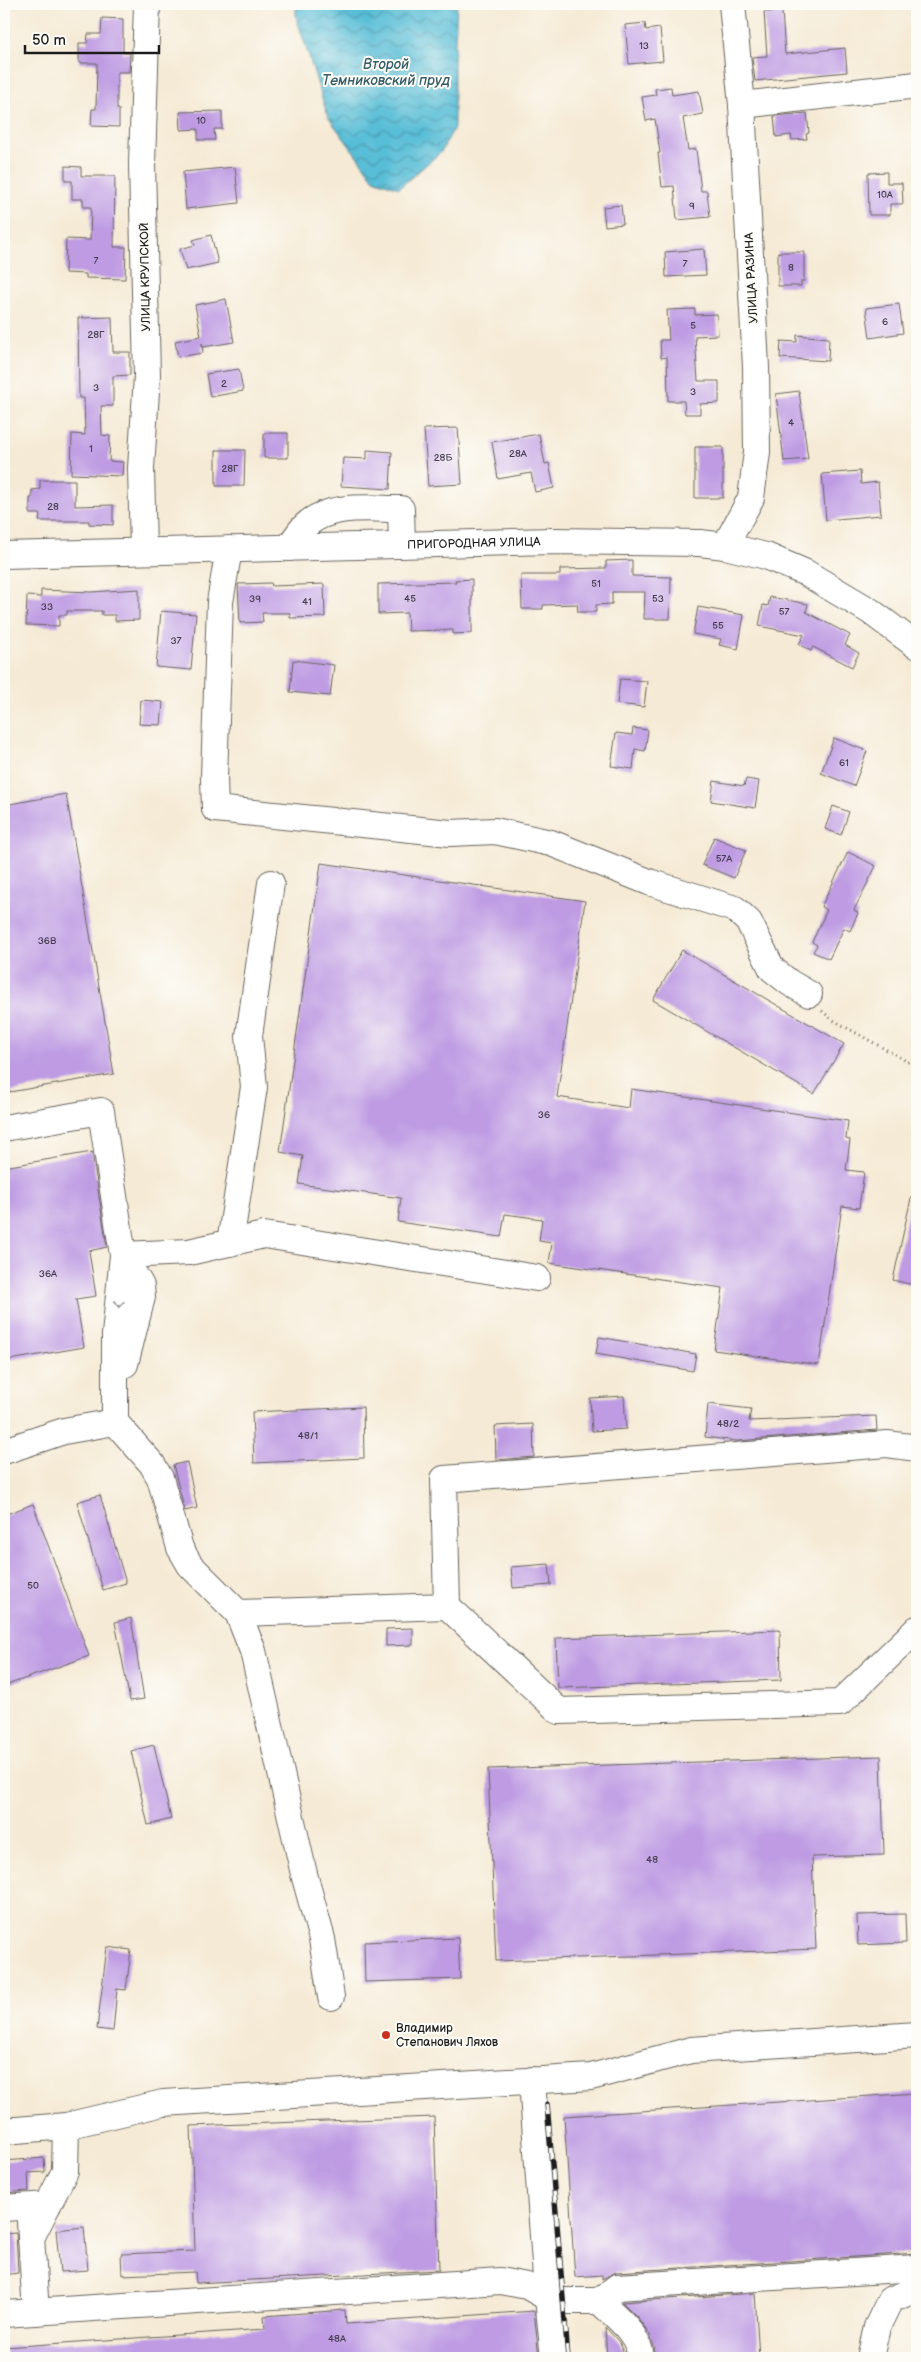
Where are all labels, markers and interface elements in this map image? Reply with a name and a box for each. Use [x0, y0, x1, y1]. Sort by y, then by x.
scale bar [25, 22, 159, 54]
text: 50 m [32, 31, 66, 50]
house number: 13 [639, 40, 649, 52]
water label: Второй Темниковский пруд [322, 56, 450, 89]
house number: 10 [196, 115, 206, 127]
house number: 10А [877, 189, 894, 201]
house number: 9 [689, 200, 695, 212]
street label: УЛИЦА КРУПСКОЙ [137, 222, 154, 332]
street label: УЛИЦА РАЗИНА [742, 231, 761, 324]
house number: 7 [94, 255, 99, 267]
house number: 7 [683, 258, 688, 270]
house number: 8 [788, 262, 794, 274]
house number: 6 [882, 316, 888, 328]
house number: 5 [690, 320, 696, 332]
house number: 28Г [87, 329, 105, 341]
house number: 2 [221, 378, 227, 390]
house number: 3 [93, 382, 99, 394]
house number: 3 [690, 386, 696, 398]
house number: 4 [788, 417, 794, 429]
house number: 1 [89, 443, 93, 455]
house number: 28А [509, 448, 528, 460]
house number: 28Б [434, 452, 452, 464]
house number: 28Г [221, 463, 239, 475]
house number: 28 [47, 501, 59, 513]
street label: ПРИГОРОДНАЯ УЛИЦА [407, 534, 541, 553]
house number: 51 [591, 578, 601, 590]
house number: 39 [249, 593, 261, 605]
house number: 45 [404, 593, 416, 605]
house number: 53 [652, 593, 664, 605]
house number: 41 [302, 596, 312, 608]
house number: 33 [41, 601, 53, 613]
house number: 57 [779, 606, 789, 618]
house number: 55 [712, 620, 724, 632]
house number: 37 [170, 635, 182, 647]
house number: 61 [839, 757, 849, 769]
house number: 57А [716, 853, 733, 865]
house number: 36В [38, 935, 57, 947]
house number: 36 [538, 1109, 550, 1121]
house number: 36А [39, 1268, 58, 1280]
one-way arrow [114, 1300, 125, 1308]
house number: 48/2 [717, 1418, 739, 1430]
house number: 48/1 [298, 1430, 318, 1442]
house number: 50 [27, 1580, 39, 1592]
house number: 48 [646, 1854, 658, 1866]
place label: Владимир Степанович Ляхов [396, 2021, 499, 2050]
marker: Владимир Степанович Ляхов [380, 2029, 392, 2041]
house number: 48А [328, 2333, 347, 2345]

